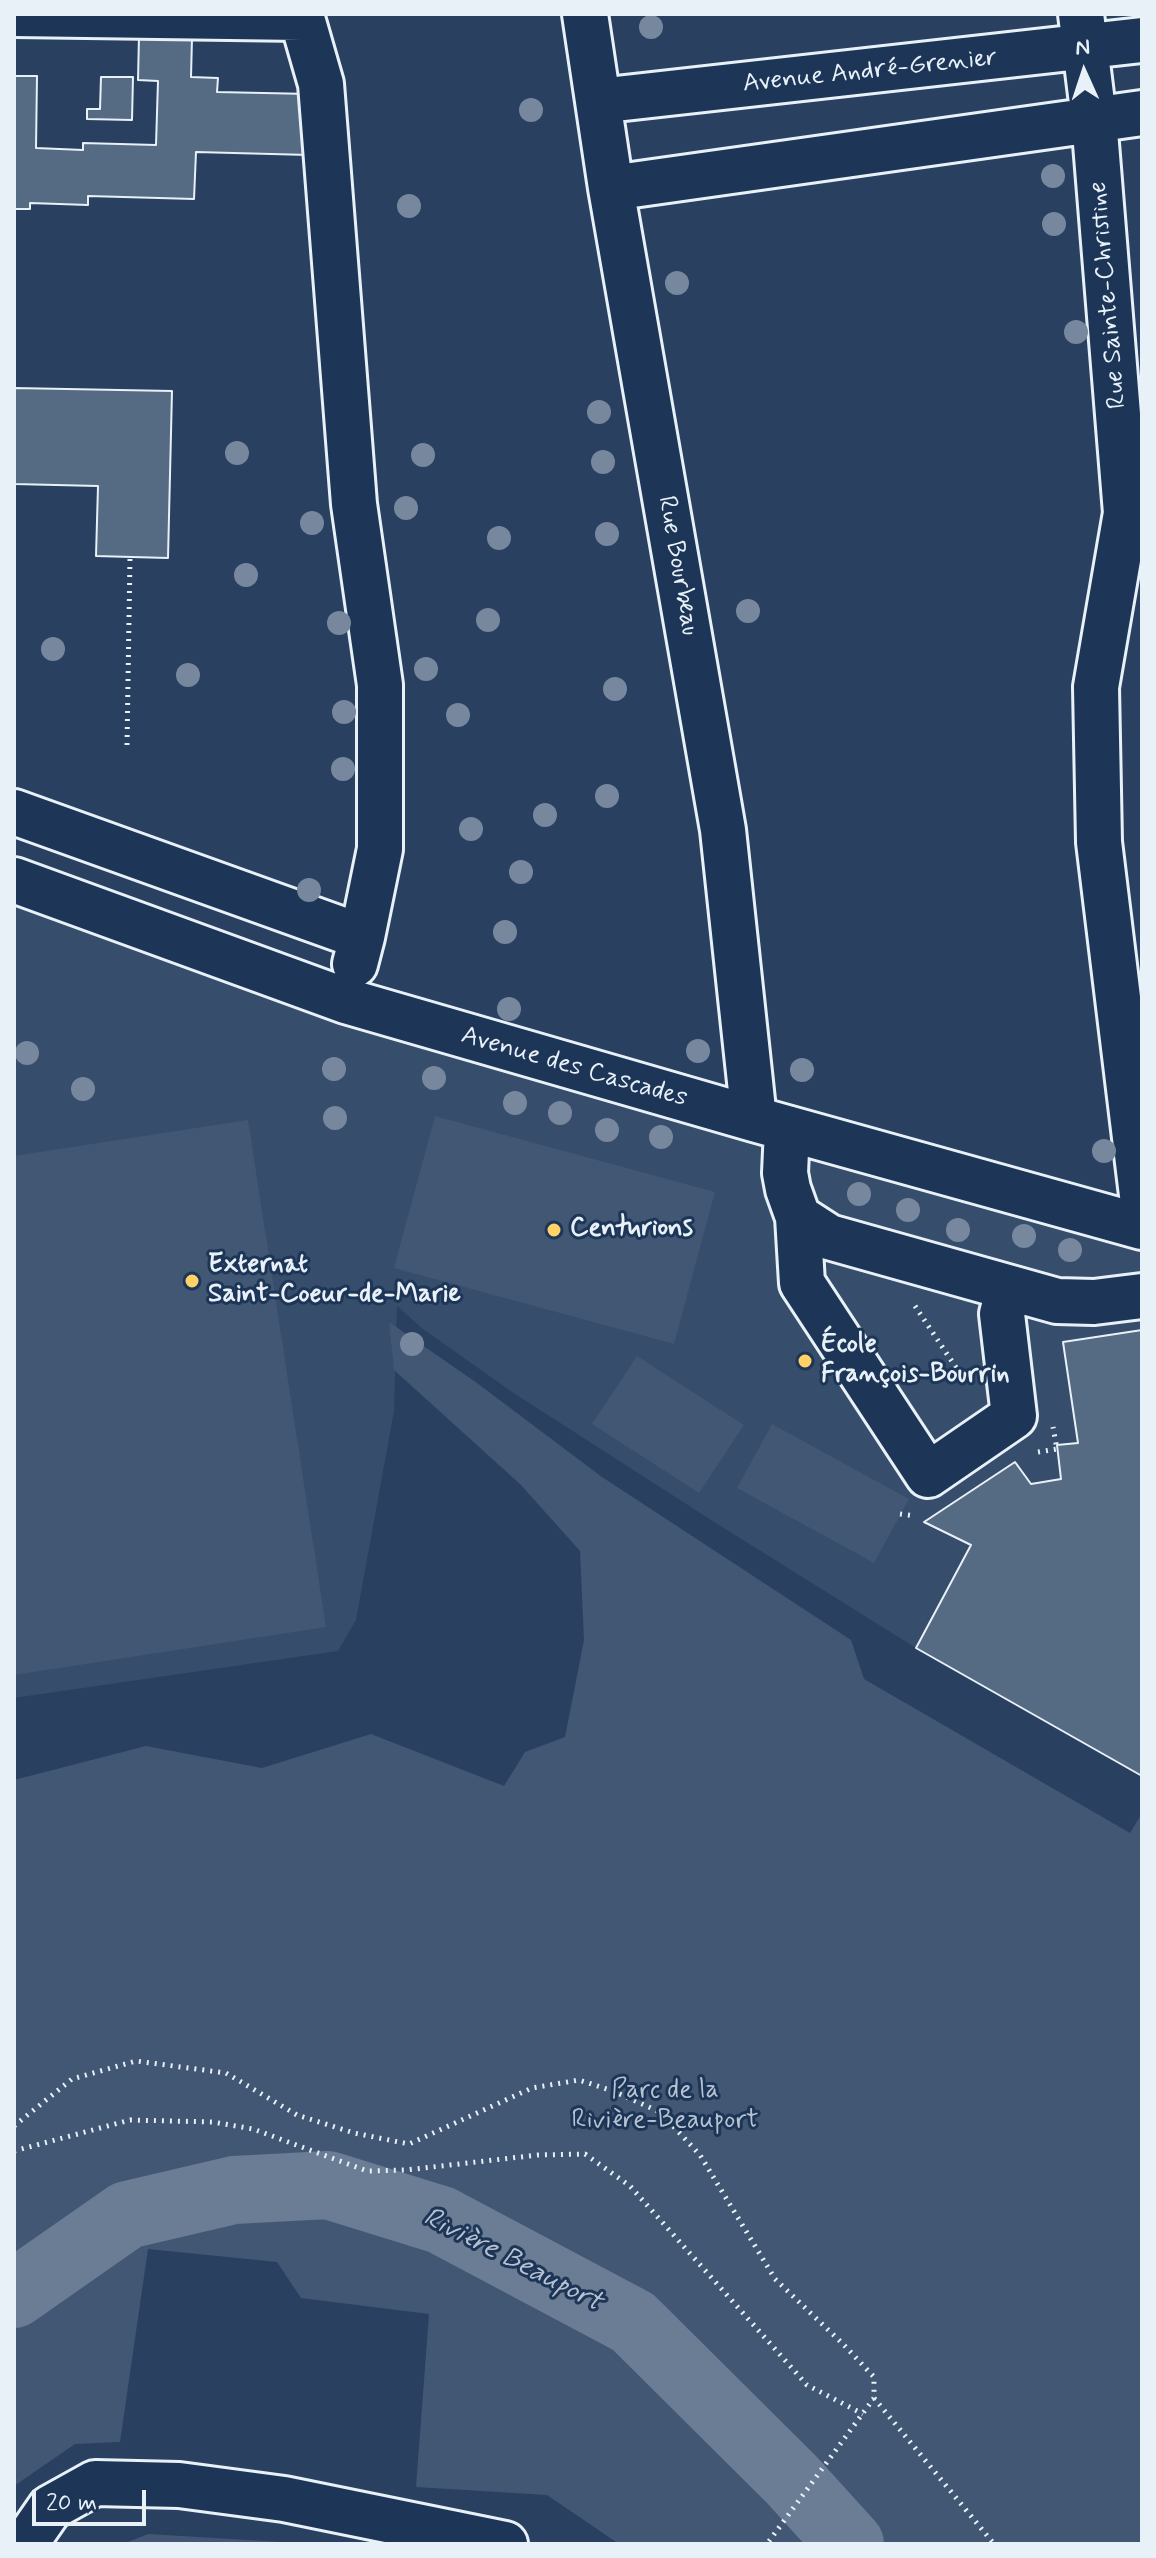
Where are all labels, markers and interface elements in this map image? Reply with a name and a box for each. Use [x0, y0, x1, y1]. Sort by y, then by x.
north arrow [1044, 32, 1124, 112]
text: N [1075, 34, 1091, 62]
street label: Avenue André-Grenier [741, 43, 999, 101]
street label: Rue Sainte-Christine [1084, 180, 1134, 410]
street label: Rue Bourbeau [649, 494, 705, 638]
street label: Avenue des Cascades [457, 1021, 691, 1115]
place label: Centurions [570, 1214, 693, 1246]
marker: Centurions [545, 1221, 563, 1239]
place label: Externat Saint-Coeur-de-Marie [208, 1250, 461, 1312]
marker: Externat Saint-Coeur-de-Marie [183, 1272, 201, 1290]
place label: École François-Bourrin [821, 1330, 1010, 1392]
marker: École François-Bourrin [796, 1352, 814, 1370]
park label: Parc de la Rivière-Beauport [572, 2076, 758, 2138]
water label: Rivière Beauport [417, 2201, 607, 2321]
scale bar [36, 2474, 150, 2524]
text: 20 m [46, 2488, 97, 2519]

